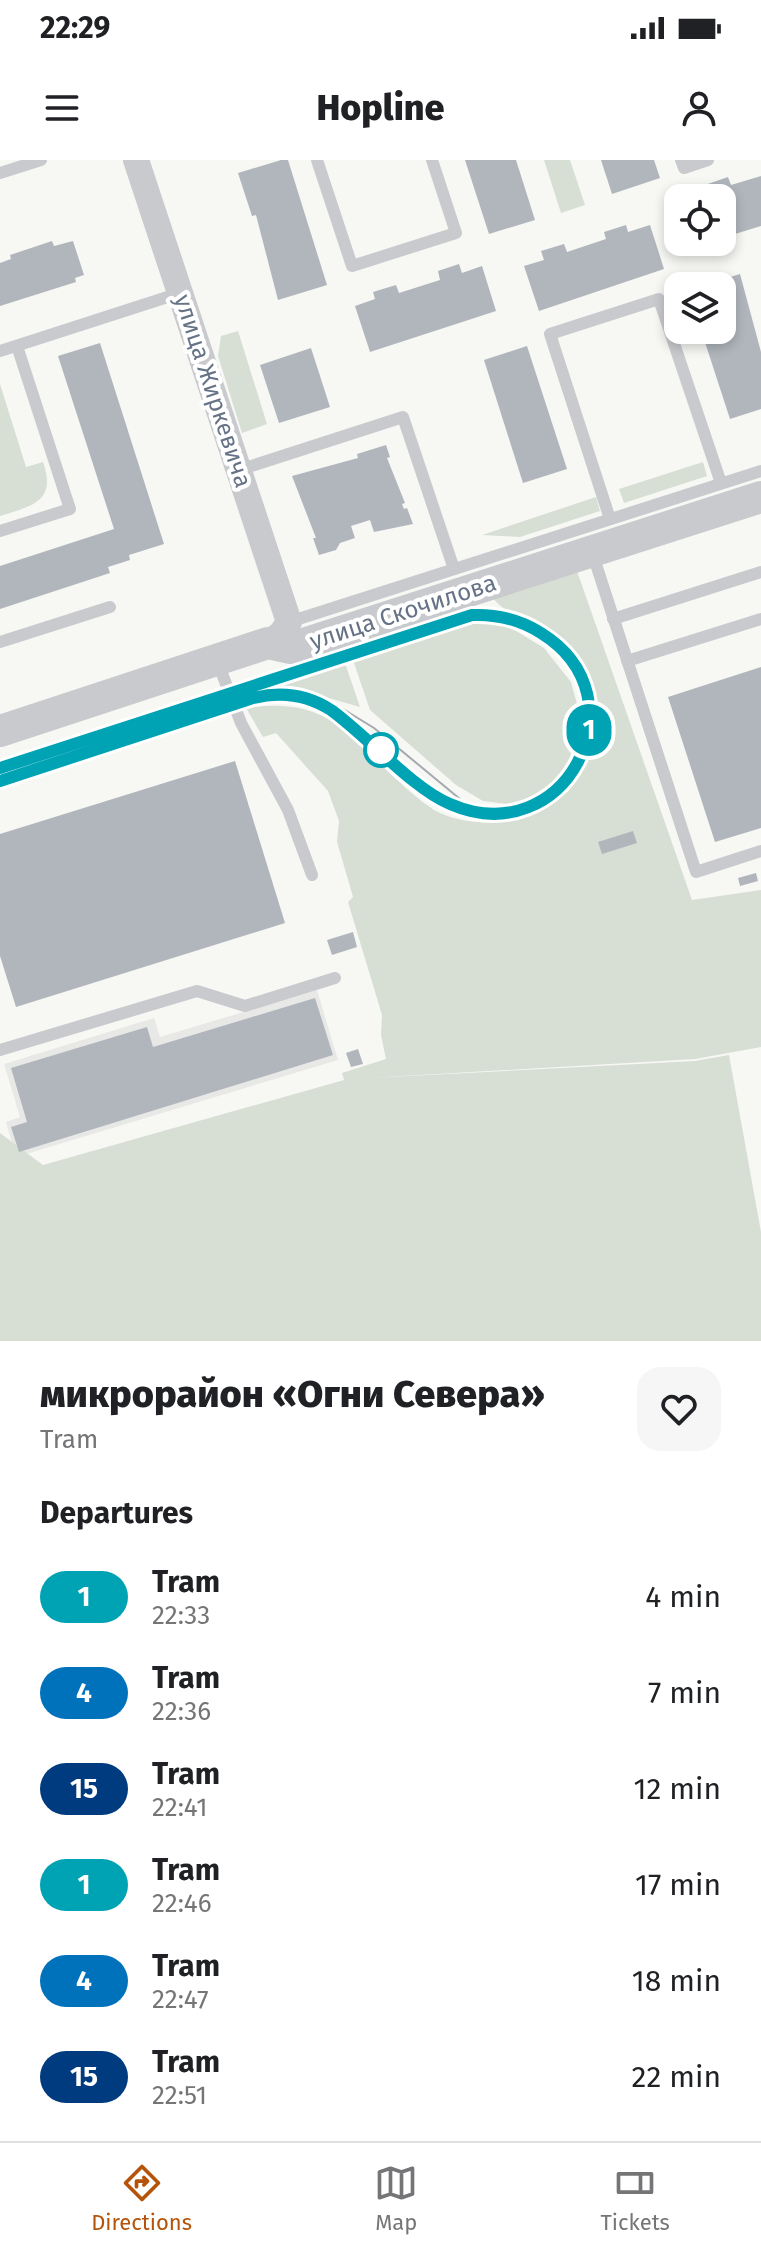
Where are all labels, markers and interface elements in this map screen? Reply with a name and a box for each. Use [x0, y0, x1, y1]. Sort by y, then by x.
text: 22:29 [40, 10, 110, 46]
icon: menu [40, 86, 84, 130]
text: Hopline [317, 86, 444, 130]
icon: person [677, 86, 721, 130]
map controls [664, 184, 736, 344]
button: locate [664, 184, 736, 256]
button: layers [664, 272, 736, 344]
street label: улица Жиркевича [169, 291, 257, 491]
street label: улица Скочилова [306, 569, 500, 655]
line badge: 1 [563, 704, 615, 756]
text: 1 [583, 713, 596, 746]
unlabelled marker [364, 733, 398, 767]
button: heart [637, 1367, 721, 1451]
text: микрорайон «Огни Севера» [40, 1371, 545, 1417]
text: Tram [40, 1424, 98, 1455]
text: Departures [40, 1495, 193, 1531]
text: Tram [152, 1564, 220, 1600]
text: 4 min [645, 1579, 721, 1615]
text: 1 [78, 1580, 91, 1613]
text: 22:33 [152, 1600, 210, 1631]
text: Tram [152, 1660, 220, 1696]
text: 7 min [648, 1675, 721, 1711]
text: 4 [76, 1676, 92, 1709]
text: 22:36 [152, 1696, 211, 1727]
text: Tram [152, 1756, 220, 1792]
text: 12 min [633, 1771, 721, 1807]
text: 15 [70, 1772, 98, 1805]
text: 22:41 [152, 1792, 207, 1823]
text: Tram [152, 1852, 220, 1888]
text: 17 min [635, 1867, 721, 1903]
text: 1 [78, 1868, 91, 1901]
text: 22:46 [152, 1888, 212, 1919]
text: Tram [152, 1948, 220, 1984]
text: 18 min [632, 1963, 721, 1999]
text: 4 [76, 1964, 92, 1997]
text: 22:47 [152, 1984, 209, 2015]
text: Tram [152, 2044, 220, 2080]
text: 22 min [632, 2059, 721, 2095]
text: 15 [70, 2060, 98, 2093]
text: 22:51 [152, 2080, 207, 2111]
tab: Directions [91, 2161, 192, 2236]
tab: Map [374, 2161, 418, 2236]
tab: Tickets [601, 2161, 670, 2236]

